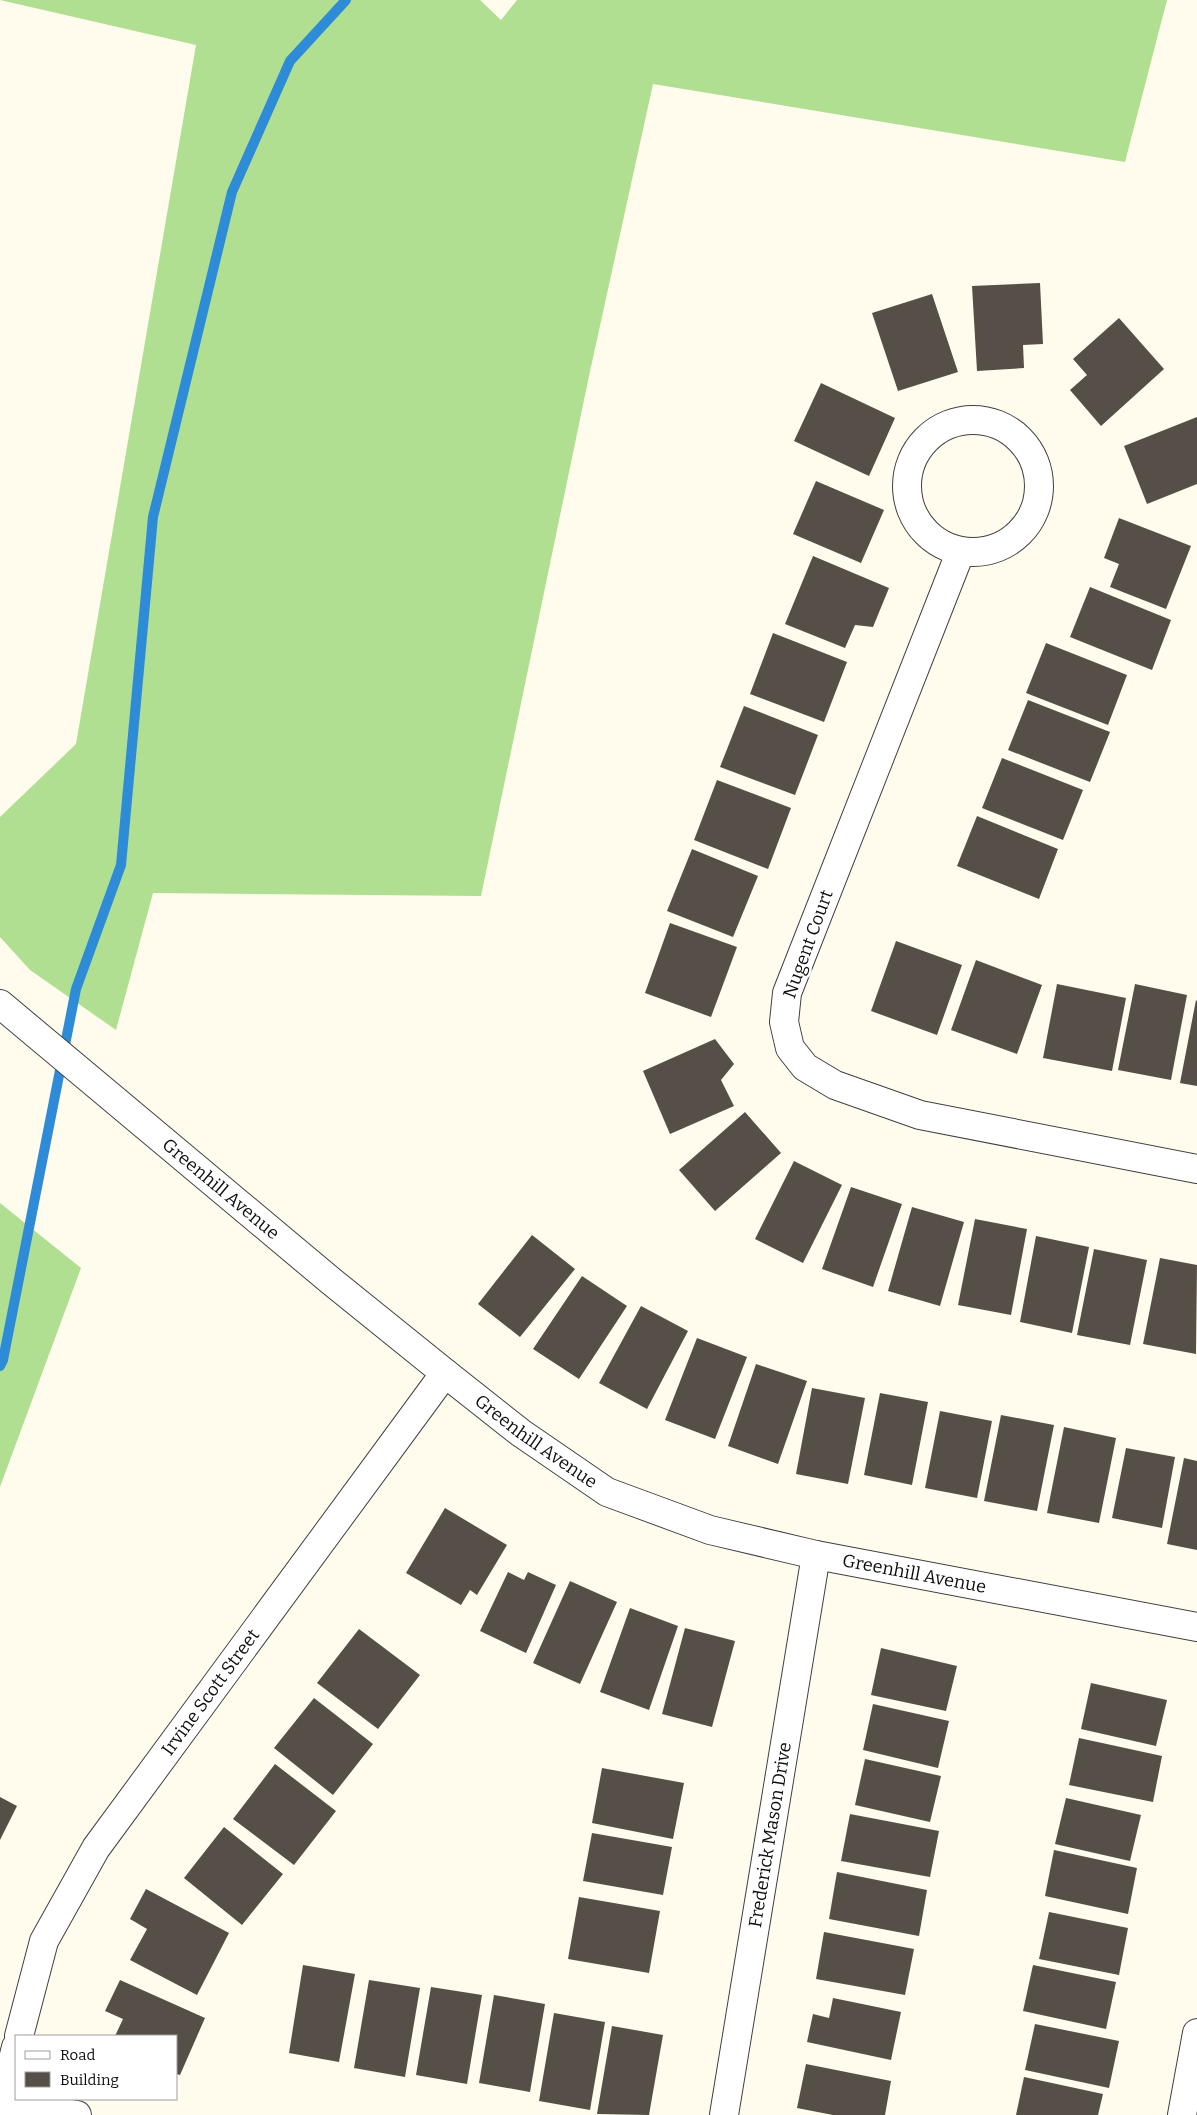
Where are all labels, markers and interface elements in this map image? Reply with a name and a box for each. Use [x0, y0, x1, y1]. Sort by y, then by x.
street label: Nugent Court [778, 886, 838, 1001]
street label: Greenhill Avenue [158, 1134, 284, 1244]
street label: Greenhill Avenue [470, 1390, 601, 1493]
street label: Greenhill Avenue [841, 1549, 988, 1598]
street label: Irvine Scott Street [157, 1624, 264, 1760]
street label: Frederick Mason Drive [744, 1740, 796, 1929]
legend [15, 2035, 178, 2100]
text: Road [60, 2046, 95, 2064]
text: Building [60, 2071, 119, 2089]

